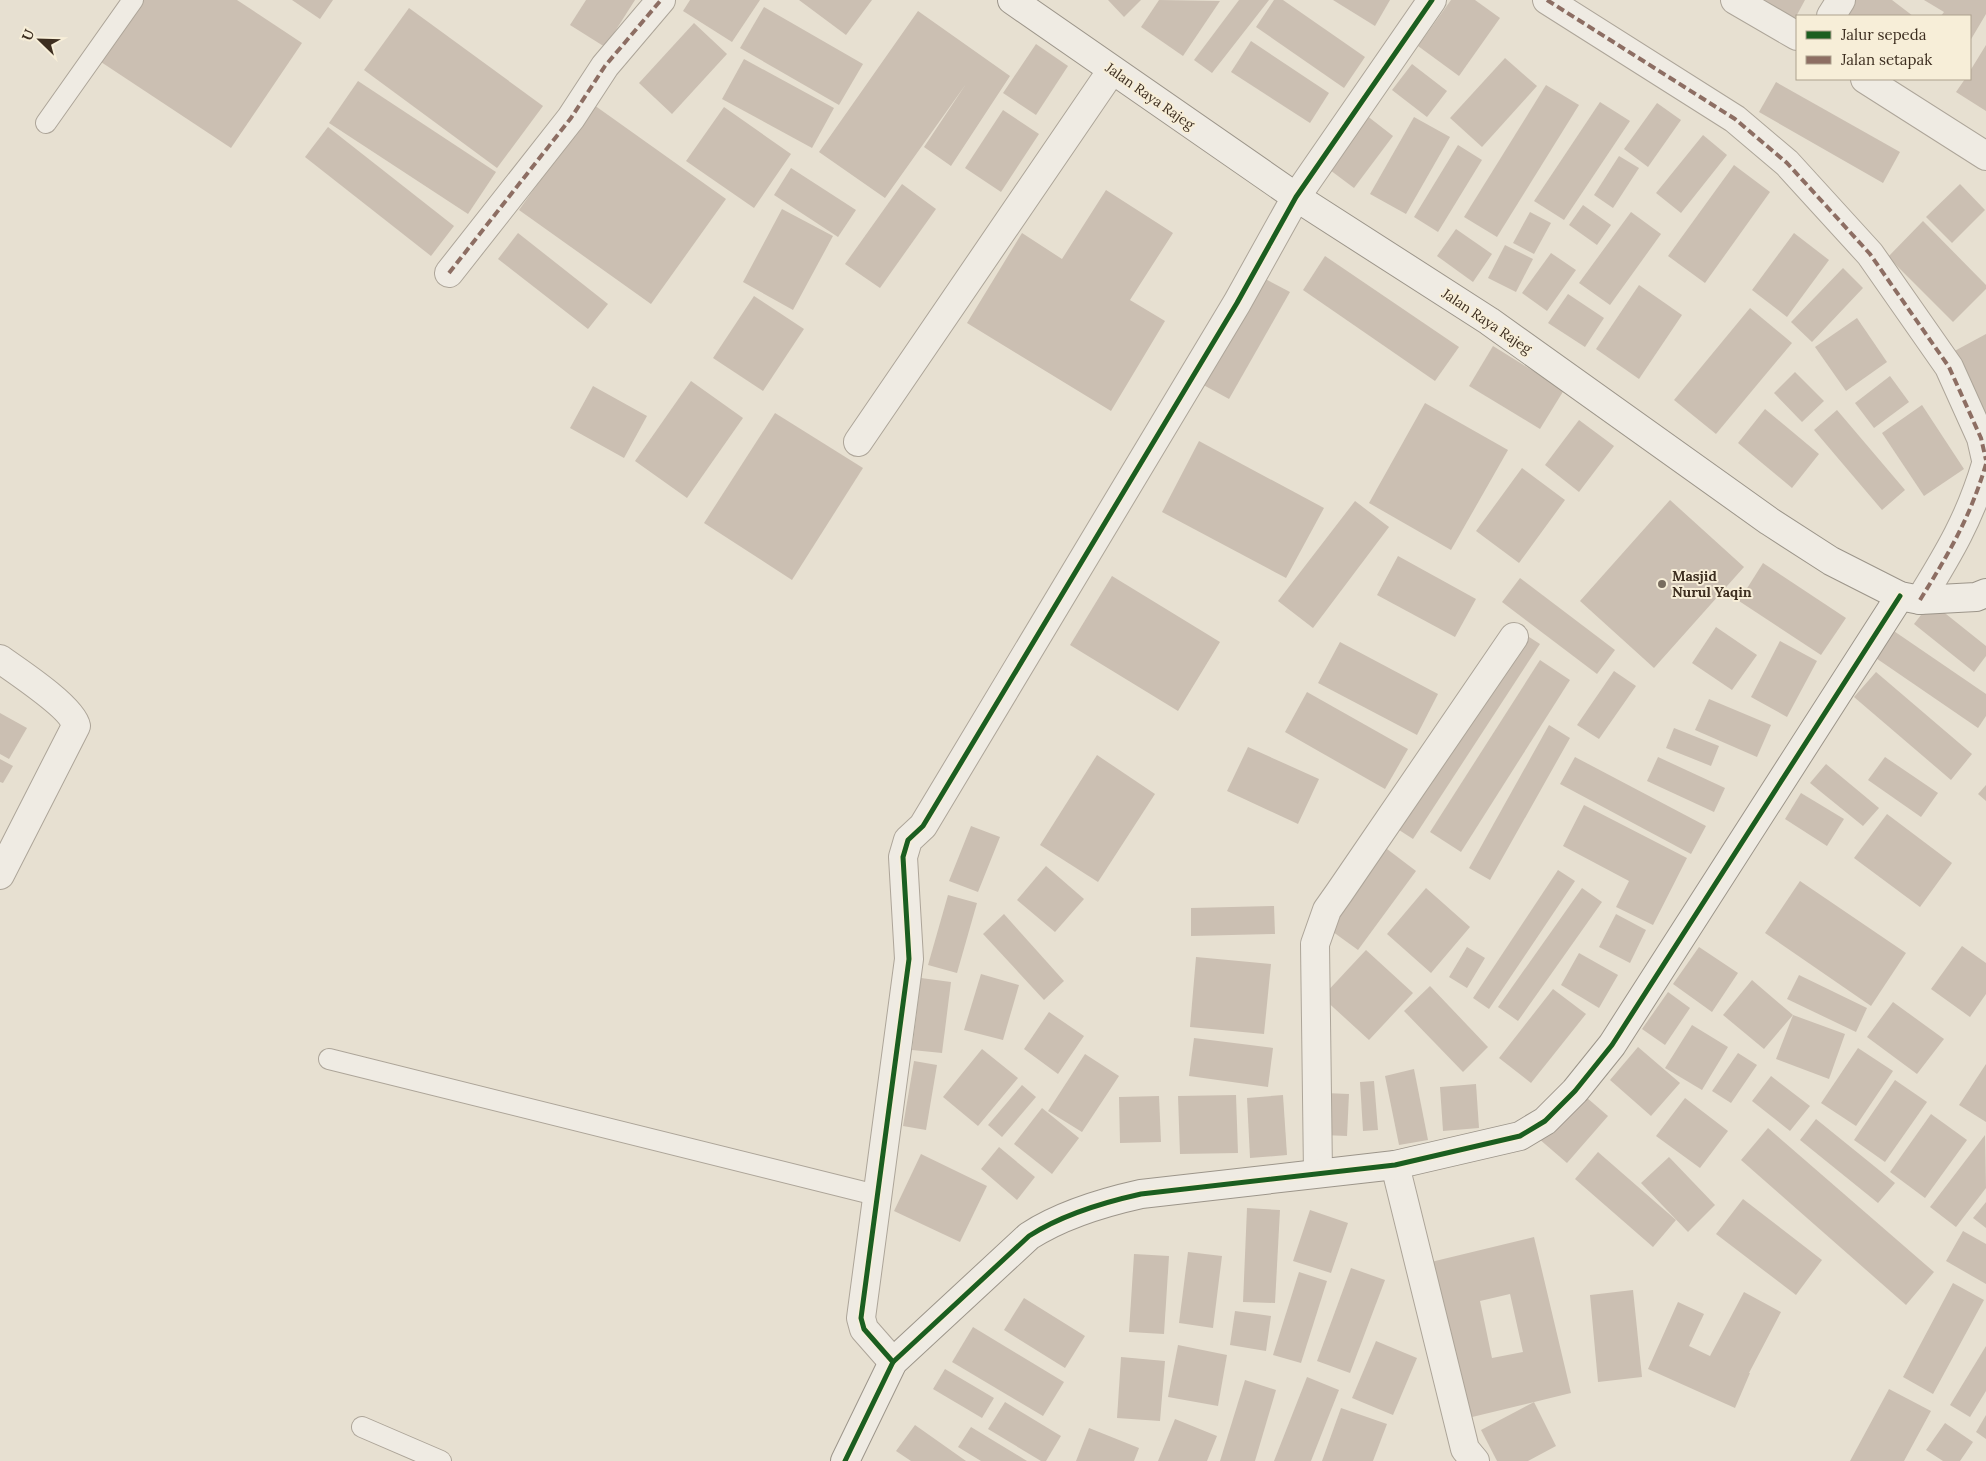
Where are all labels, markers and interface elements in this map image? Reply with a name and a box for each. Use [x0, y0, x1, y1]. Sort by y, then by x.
north arrow [15, 15, 65, 65]
legend [1796, 15, 1971, 80]
text: Jalur sepeda [1840, 25, 1927, 44]
text: U [18, 26, 39, 43]
text: Jalan setapak [1840, 50, 1932, 69]
street label: Jalan Raya Rajeg [1101, 58, 1198, 134]
street label: Jalan Raya Rajeg [1438, 284, 1536, 358]
place label: Masjid Nurul Yaqin [1672, 567, 1752, 601]
marker: Masjid Nurul Yaqin [1656, 578, 1668, 590]

